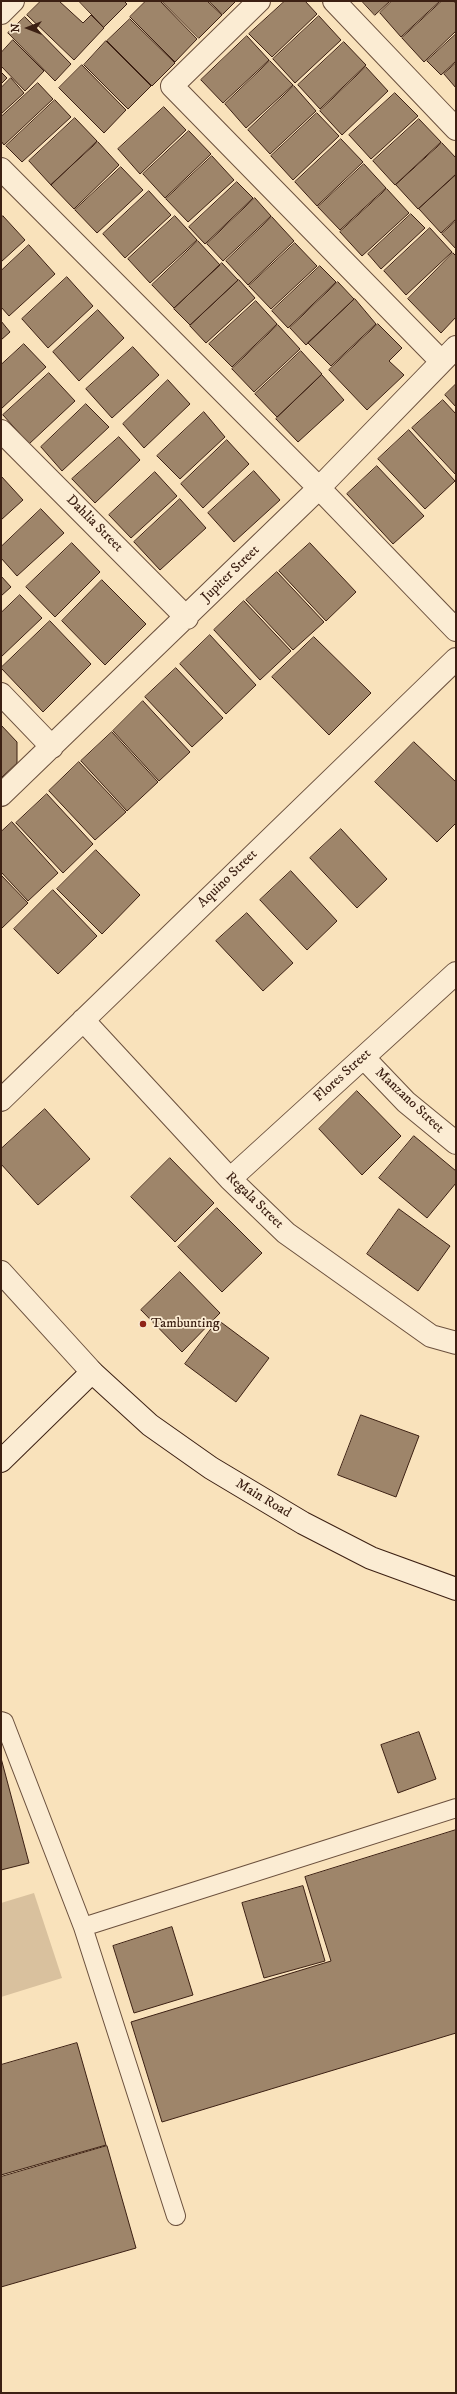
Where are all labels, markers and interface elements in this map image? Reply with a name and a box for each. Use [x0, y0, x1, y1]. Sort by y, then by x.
north arrow [8, 8, 48, 48]
text: N [9, 23, 23, 33]
street label: Dahlia Street [62, 492, 126, 556]
street label: Jupiter Street [198, 542, 264, 606]
street label: Aquino Street [195, 846, 261, 912]
street label: Flores Street [311, 1046, 375, 1106]
street label: Manzano Street [371, 1065, 447, 1137]
street label: Regala Street [222, 1169, 286, 1233]
place label: Tambunting [151, 1316, 220, 1332]
marker: Tambunting [138, 1319, 148, 1329]
street label: Main Road [232, 1476, 294, 1522]

